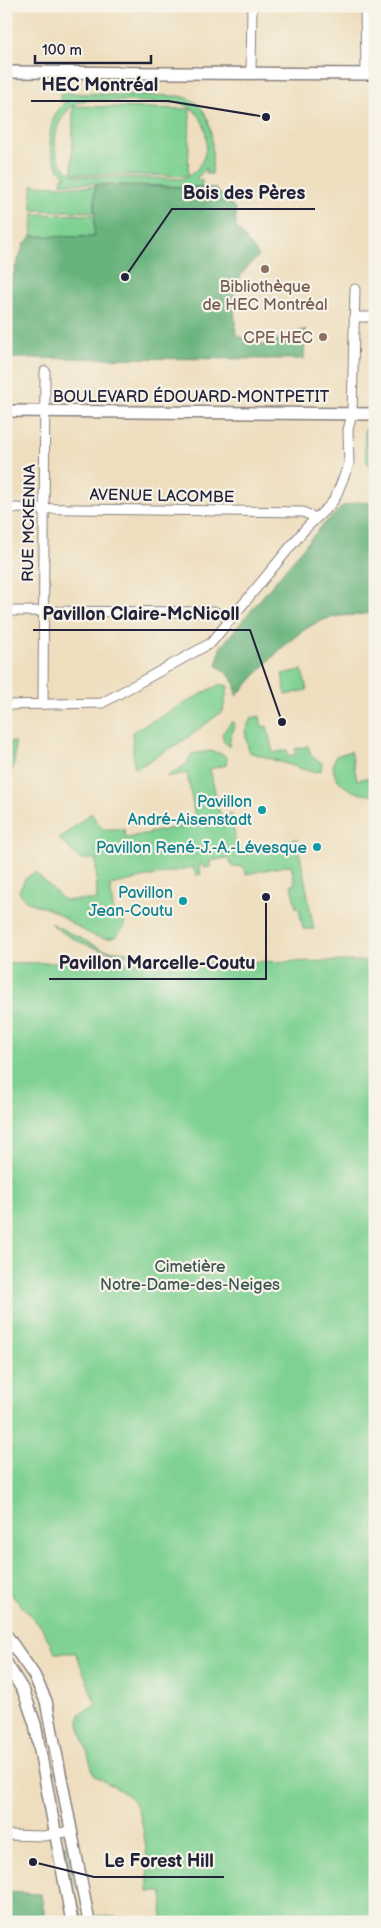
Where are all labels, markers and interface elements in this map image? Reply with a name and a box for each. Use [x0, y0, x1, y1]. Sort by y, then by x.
scale bar [35, 32, 151, 64]
text: 100 m [42, 41, 82, 60]
callout: HEC Montréal [31, 68, 168, 101]
text: HEC Montréal [42, 75, 158, 96]
callout: Bois des Pères [172, 176, 315, 209]
text: Bois des Pères [183, 183, 305, 204]
marker: Bibliothèque de HEC Montréal [259, 263, 271, 275]
place label: Bibliothèque de HEC Montréal [202, 278, 328, 315]
place label: CPE HEC [243, 329, 313, 348]
marker: CPE HEC [317, 331, 329, 343]
street label: BOULEVARD ÉDOUARD-MONTPETIT [53, 386, 330, 407]
street label: RUE MCKENNA [19, 464, 40, 582]
street label: AVENUE LACOMBE [89, 486, 235, 507]
callout: Pavillon Claire-McNicoll [33, 597, 250, 630]
text: Pavillon Claire-McNicoll [43, 604, 239, 625]
place label: Pavillon André-Aisenstadt [128, 793, 252, 830]
marker: Pavillon André-Aisenstadt [256, 804, 268, 816]
place label: Pavillon René-J.-A.-Lévesque [96, 839, 308, 858]
marker: Pavillon René-J.-A.-Lévesque [311, 841, 323, 853]
place label: Pavillon Jean-Coutu [89, 884, 173, 921]
marker: Pavillon Jean-Coutu [177, 895, 189, 907]
callout: Pavillon Marcelle-Coutu [49, 946, 266, 979]
text: Pavillon Marcelle-Coutu [59, 953, 255, 974]
park label: Cimetière Notre-Dame-des-Neiges [100, 1258, 280, 1295]
callout: Le Forest Hill [94, 1844, 224, 1877]
text: Le Forest Hill [104, 1851, 214, 1872]

